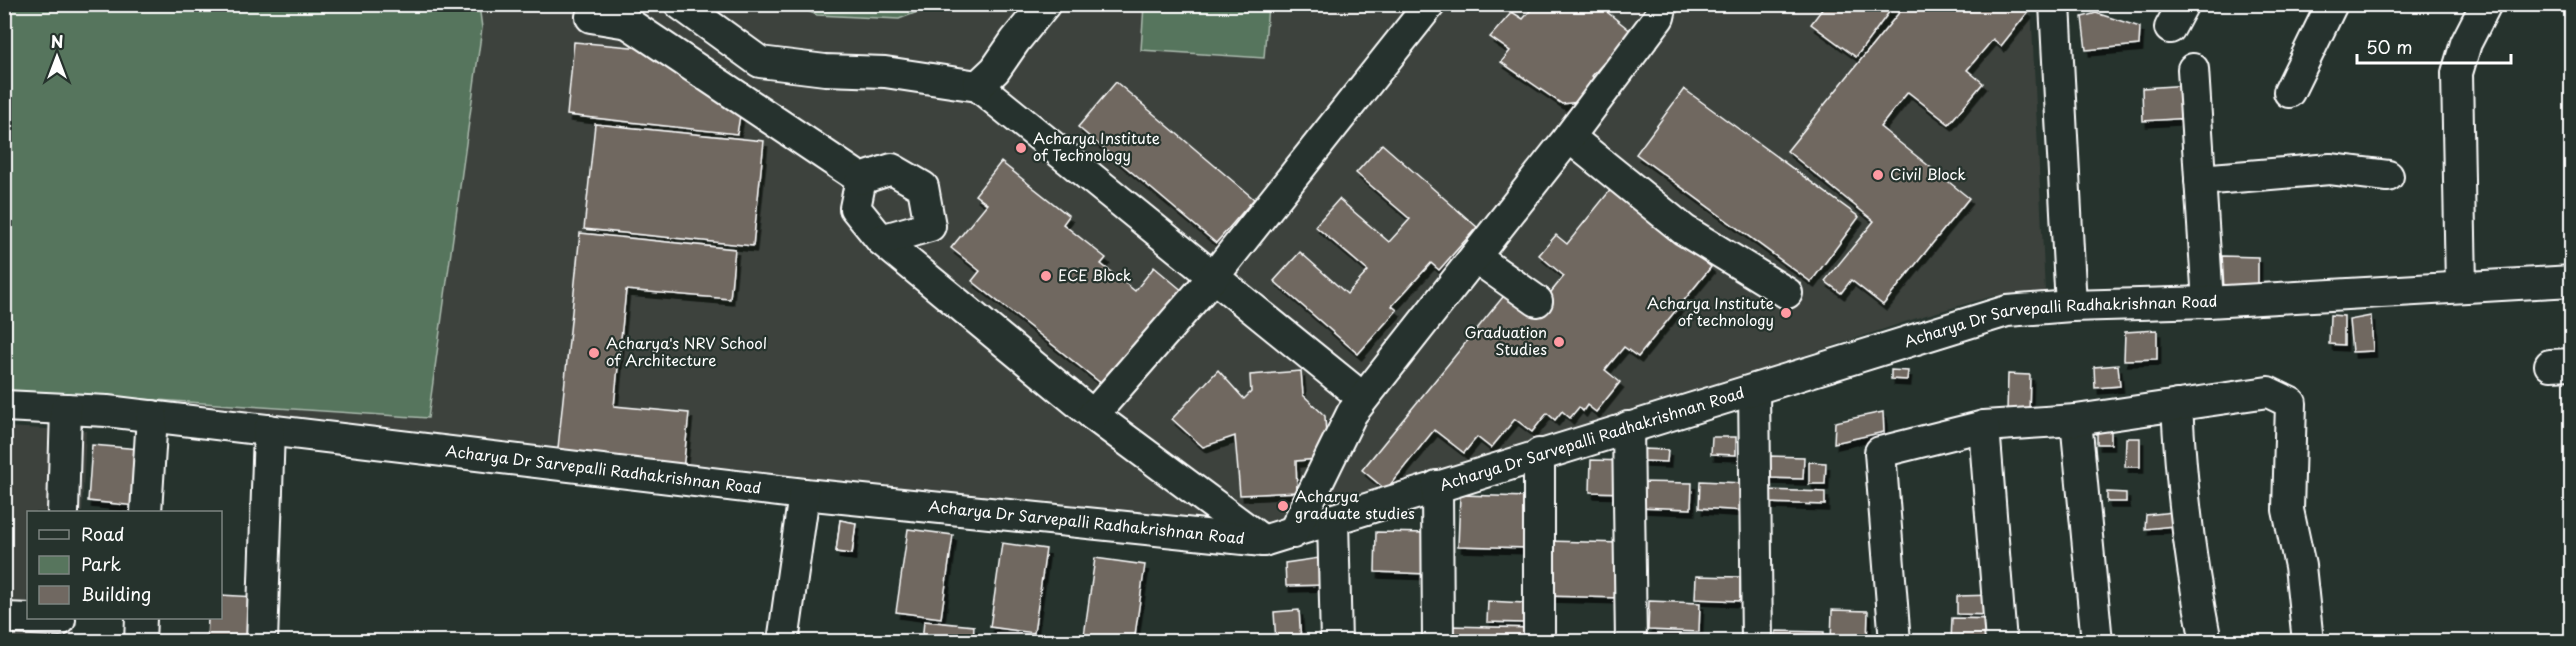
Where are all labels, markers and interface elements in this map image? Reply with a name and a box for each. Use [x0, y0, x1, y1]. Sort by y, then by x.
north arrow [27, 27, 87, 87]
scale bar [2357, 27, 2512, 65]
text: N [51, 29, 63, 53]
text: 50 m [2366, 33, 2413, 60]
place label: Acharya Institute of Technology [1033, 126, 1160, 166]
marker: Acharya Institute of Technology [1014, 141, 1028, 155]
place label: Civil Block [1890, 162, 1966, 185]
marker: Civil Block [1871, 168, 1885, 182]
place label: ECE Block [1058, 263, 1132, 286]
marker: ECE Block [1039, 269, 1053, 283]
street label: Acharya Dr Sarvepalli Radhakrishnan Road [1901, 288, 2218, 352]
place label: Acharya Institute of technology [1647, 291, 1774, 331]
marker: Acharya Institute of technology [1779, 306, 1793, 320]
place label: Graduation Studies [1464, 320, 1547, 360]
place label: Acharya's NRV School of Architecture [606, 331, 767, 371]
marker: Graduation Studies [1552, 335, 1566, 349]
marker: Acharya's NRV School of Architecture [587, 346, 601, 360]
street label: Acharya Dr Sarvepalli Radhakrishnan Road [1437, 380, 1747, 496]
street label: Acharya Dr Sarvepalli Radhakrishnan Road [444, 438, 763, 499]
place label: Acharya graduate studies [1295, 484, 1415, 524]
street label: Acharya Dr Sarvepalli Radhakrishnan Road [927, 494, 1246, 549]
marker: Acharya graduate studies [1276, 499, 1290, 513]
legend [27, 511, 222, 619]
text: Road [81, 520, 125, 547]
text: Park [81, 550, 121, 577]
text: Building [81, 580, 151, 607]

